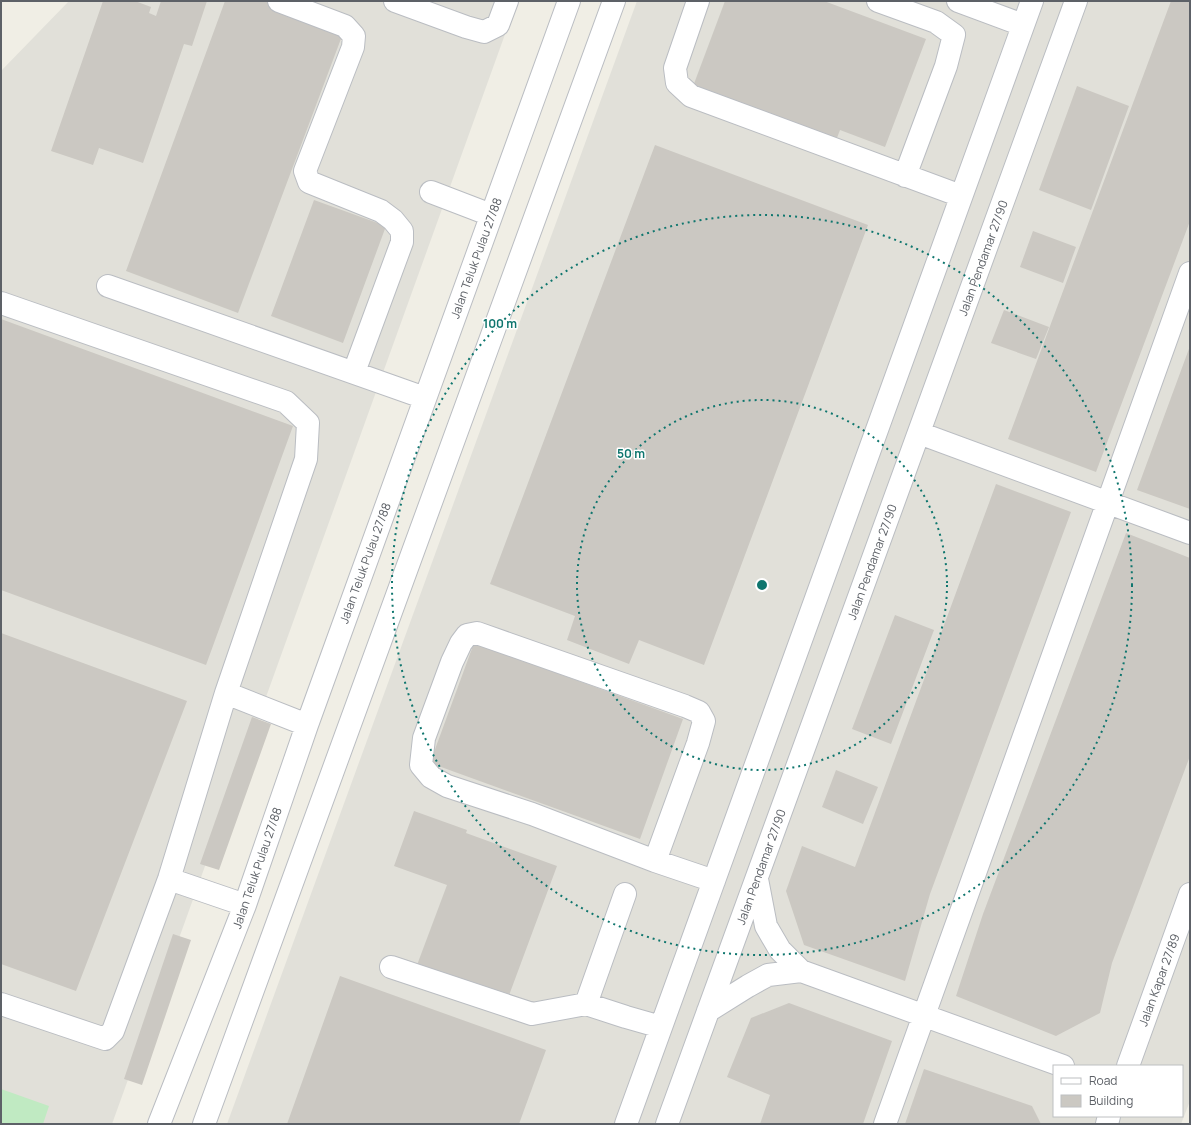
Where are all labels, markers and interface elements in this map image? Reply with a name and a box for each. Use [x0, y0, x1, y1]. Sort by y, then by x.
street label: Jalan Teluk Pulau 27/88 [446, 195, 506, 321]
street label: Jalan Pendamar 27/90 [954, 198, 1012, 318]
text: 100 m [483, 315, 517, 332]
text: 50 m [617, 445, 645, 462]
street label: Jalan Teluk Pulau 27/88 [335, 500, 395, 626]
street label: Jalan Pendamar 27/90 [843, 502, 901, 622]
centre of rings [755, 578, 769, 592]
street label: Jalan Teluk Pulau 27/88 [228, 805, 286, 931]
street label: Jalan Pendamar 27/90 [732, 807, 790, 927]
street label: Jalan Kapar 27/89 [1134, 931, 1184, 1029]
legend [1053, 1065, 1183, 1117]
text: Road [1089, 1072, 1117, 1089]
text: Building [1089, 1092, 1133, 1109]

